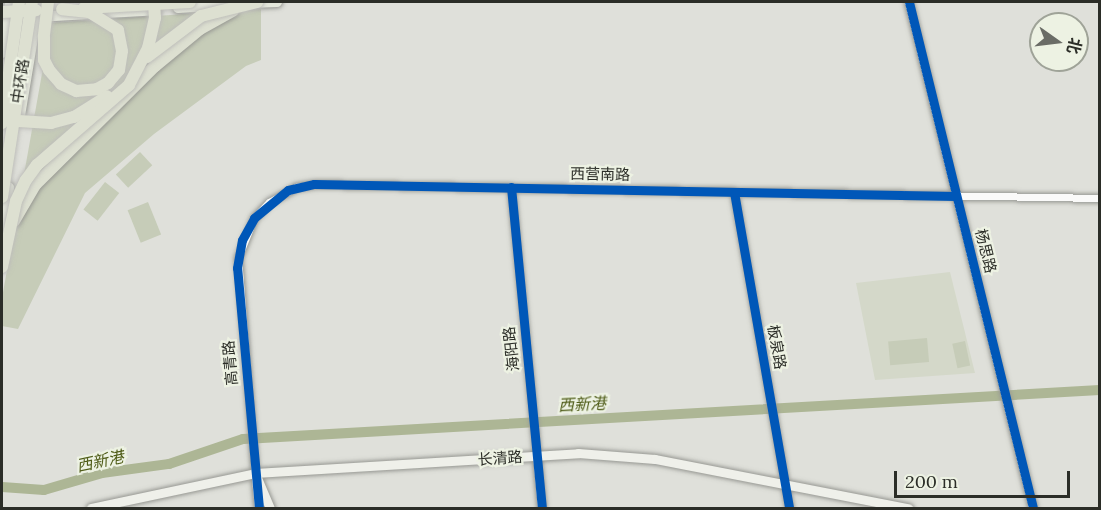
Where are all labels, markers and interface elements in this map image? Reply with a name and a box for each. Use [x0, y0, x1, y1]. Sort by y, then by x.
north arrow [1029, 12, 1089, 72]
text: 北 [1063, 36, 1086, 56]
street label: 中环路 [8, 57, 32, 105]
street label: 西营南路 [570, 164, 630, 184]
street label: 杨思路 [972, 227, 1000, 275]
street label: 板泉路 [764, 323, 790, 371]
street label: 海阳路 [500, 326, 522, 372]
street label: 高青路 [219, 340, 241, 386]
water label: 西新港 [558, 393, 606, 415]
water label: 西新港 [75, 447, 125, 475]
street label: 长清路 [477, 447, 523, 469]
scale bar [897, 459, 1072, 497]
text: 200 m [905, 470, 958, 493]

